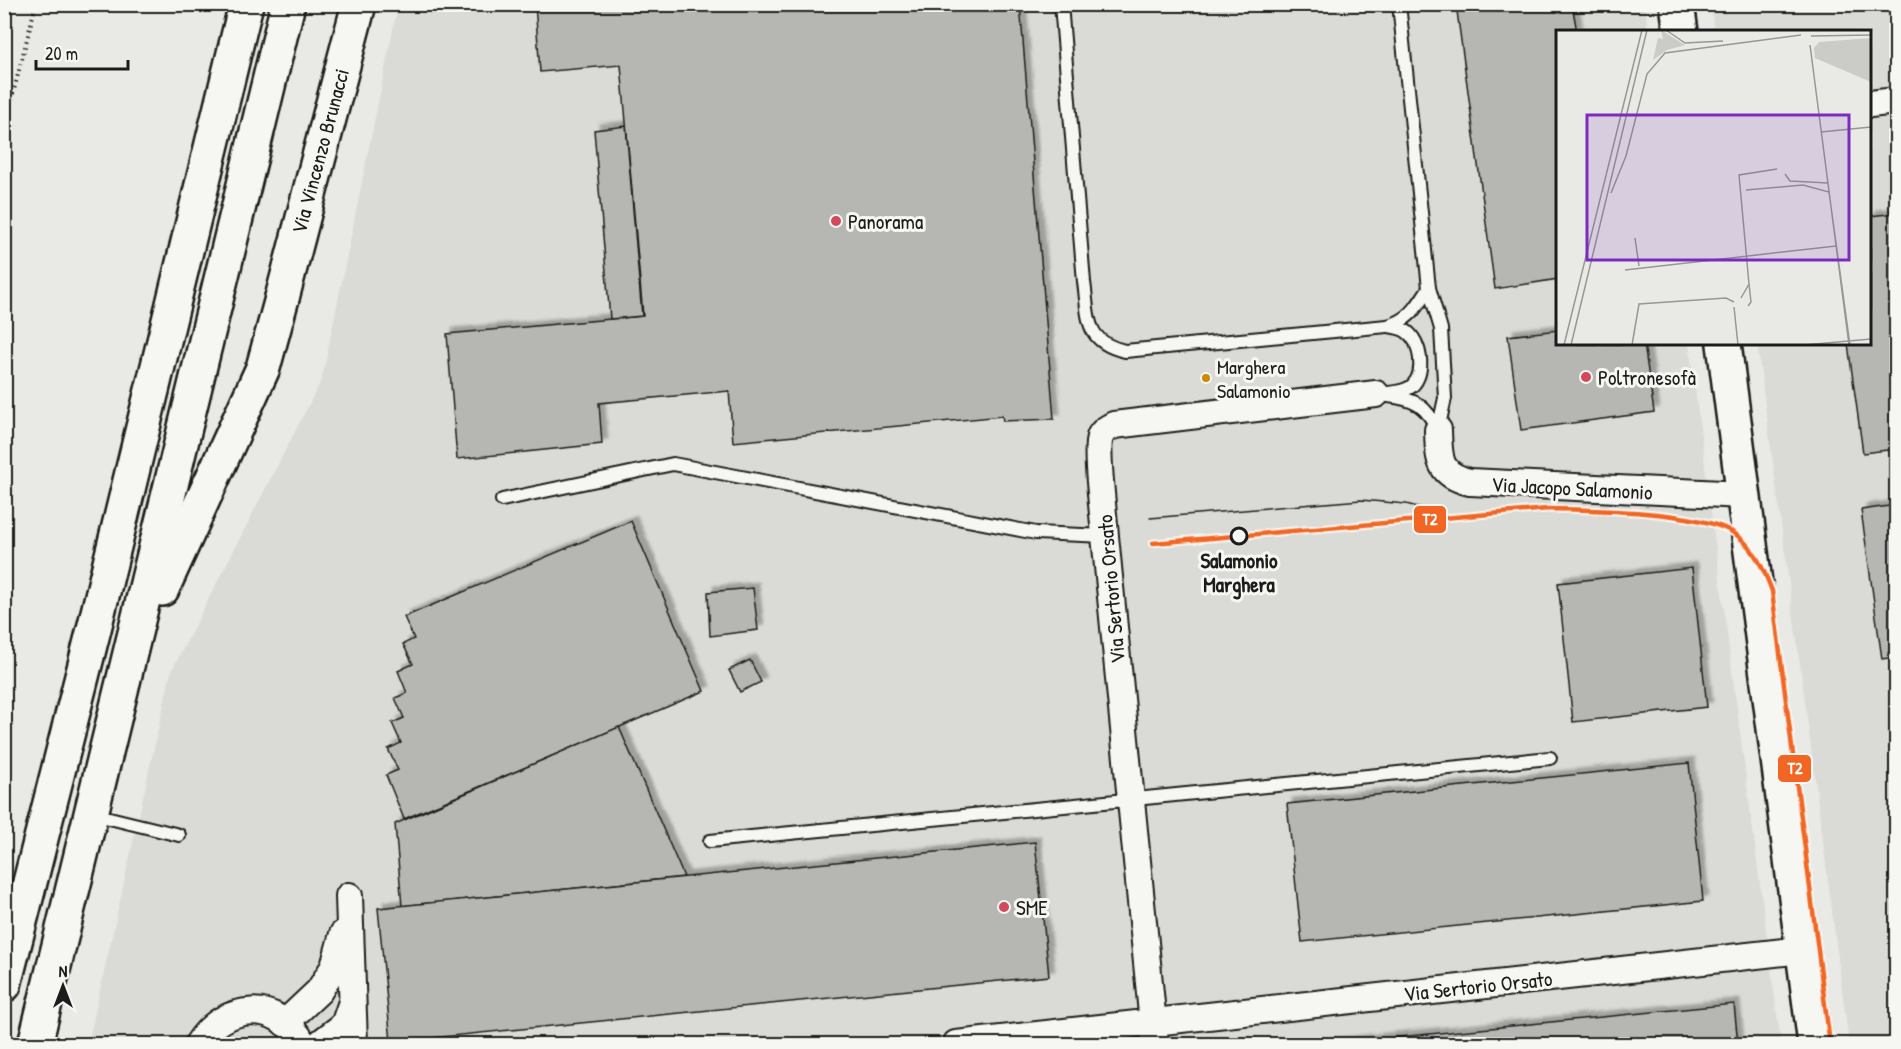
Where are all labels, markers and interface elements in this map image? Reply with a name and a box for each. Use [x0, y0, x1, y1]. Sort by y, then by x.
inset map [1556, 30, 1871, 345]
scale bar [36, 33, 128, 71]
text: 20 m [45, 41, 78, 66]
street label: Via Vincenzo Brunacci [284, 65, 356, 237]
place label: Panorama [848, 207, 923, 236]
marker: Panorama [829, 214, 843, 228]
place label: Marghera Salamonio [1217, 353, 1290, 404]
place label: Poltronesofà [1598, 363, 1696, 392]
marker: Poltronesofà [1579, 370, 1593, 384]
marker: Marghera Salamonio [1200, 372, 1212, 384]
street label: Via Jacopo Salamonio [1491, 469, 1653, 507]
line badge: T2 [1413, 505, 1447, 534]
text: T2 [1422, 508, 1438, 530]
street label: Via Sertorio Orsato [1090, 513, 1132, 665]
marker: Salamonio Marghera [1230, 527, 1248, 545]
place label: Salamonio Marghera [1200, 546, 1278, 600]
line badge: T2 [1777, 754, 1812, 783]
text: T2 [1787, 757, 1803, 779]
place label: SME [1016, 893, 1047, 922]
marker: SME [997, 900, 1011, 914]
north arrow [33, 956, 93, 1016]
text: N [59, 960, 68, 982]
street label: Via Sertorio Orsato [1402, 964, 1554, 1008]

